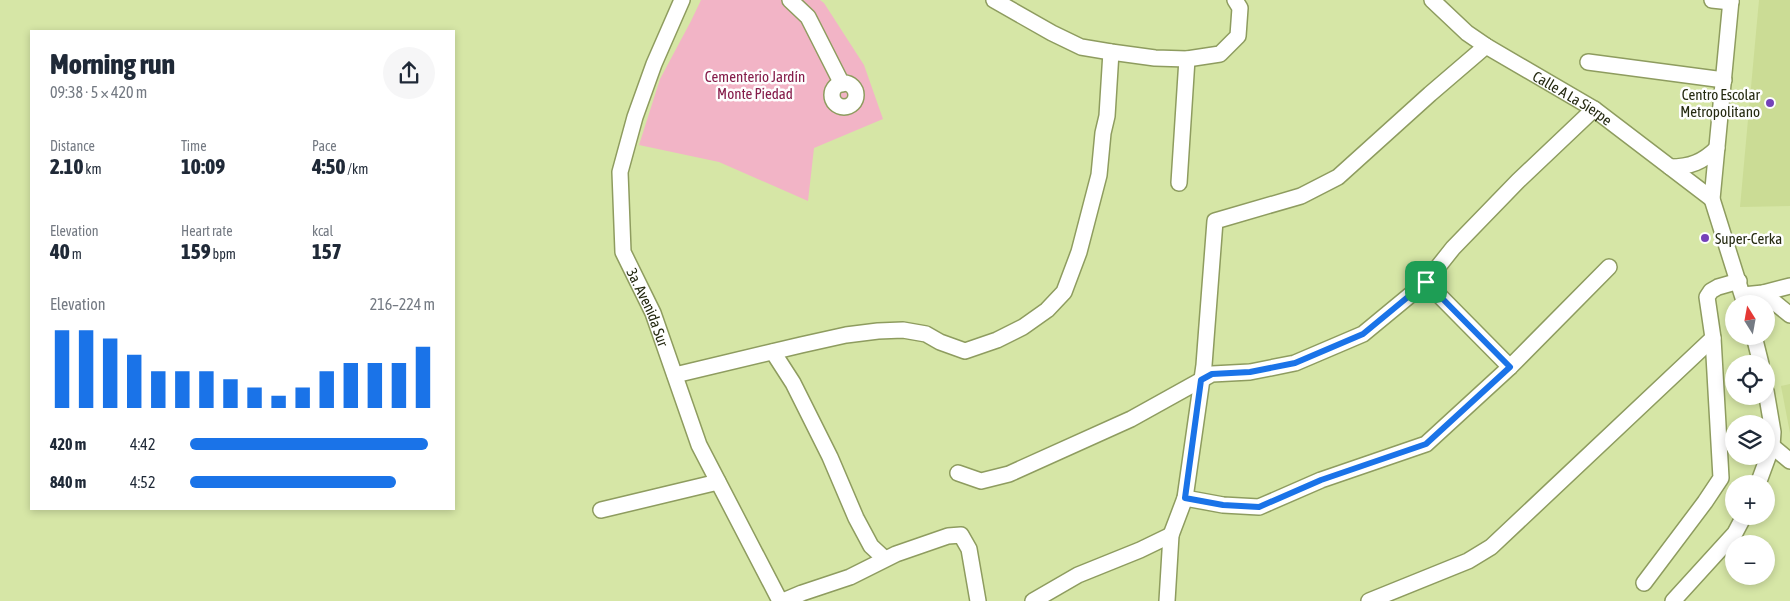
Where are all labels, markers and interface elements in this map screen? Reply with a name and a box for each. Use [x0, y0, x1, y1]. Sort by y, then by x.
button: share [383, 47, 435, 99]
text: Morning run [50, 48, 175, 80]
street label: Calle A La Sierpe [1530, 67, 1616, 128]
park label: Cementerio Jardín Monte Piedad [705, 68, 805, 102]
text: 09:38 · 5 × 420 m [50, 83, 147, 101]
place label: Centro Escolar Metropolitano [1680, 86, 1761, 120]
marker: Centro Escolar Metropolitano [1764, 97, 1776, 109]
text: Distance [50, 138, 95, 154]
text: Time [181, 138, 207, 154]
text: Pace [312, 138, 337, 154]
text: 2.10 [50, 154, 83, 178]
text: 10:09 [181, 154, 225, 178]
text: 4:50 [312, 154, 345, 178]
text: km [83, 161, 102, 177]
text: /km [345, 161, 368, 177]
text: Elevation [50, 223, 99, 239]
text: Heart rate [181, 223, 233, 239]
text: kcal [312, 223, 333, 239]
place label: Super-Cerka [1715, 230, 1782, 247]
marker: Super-Cerka [1699, 232, 1711, 244]
text: 40 [50, 239, 70, 263]
text: 159 [181, 239, 211, 263]
text: 157 [312, 239, 342, 263]
text: m [70, 246, 82, 262]
text: bpm [211, 246, 236, 262]
pin [1405, 261, 1447, 303]
street label: 3a. Avenida Sur [624, 265, 673, 349]
icon: arrive [1412, 268, 1440, 296]
text: Elevation [50, 295, 105, 313]
text: 216–224 m [370, 295, 435, 313]
north arrow [1725, 295, 1775, 345]
map controls [1725, 295, 1775, 585]
button: locate [1725, 355, 1775, 405]
button: layers [1725, 415, 1775, 465]
text: 420 m [50, 435, 86, 453]
text: 4:42 [130, 435, 155, 453]
text: 840 m [50, 473, 86, 491]
text: 4:52 [130, 473, 155, 491]
button: + [1725, 475, 1775, 525]
button: − [1725, 535, 1775, 585]

